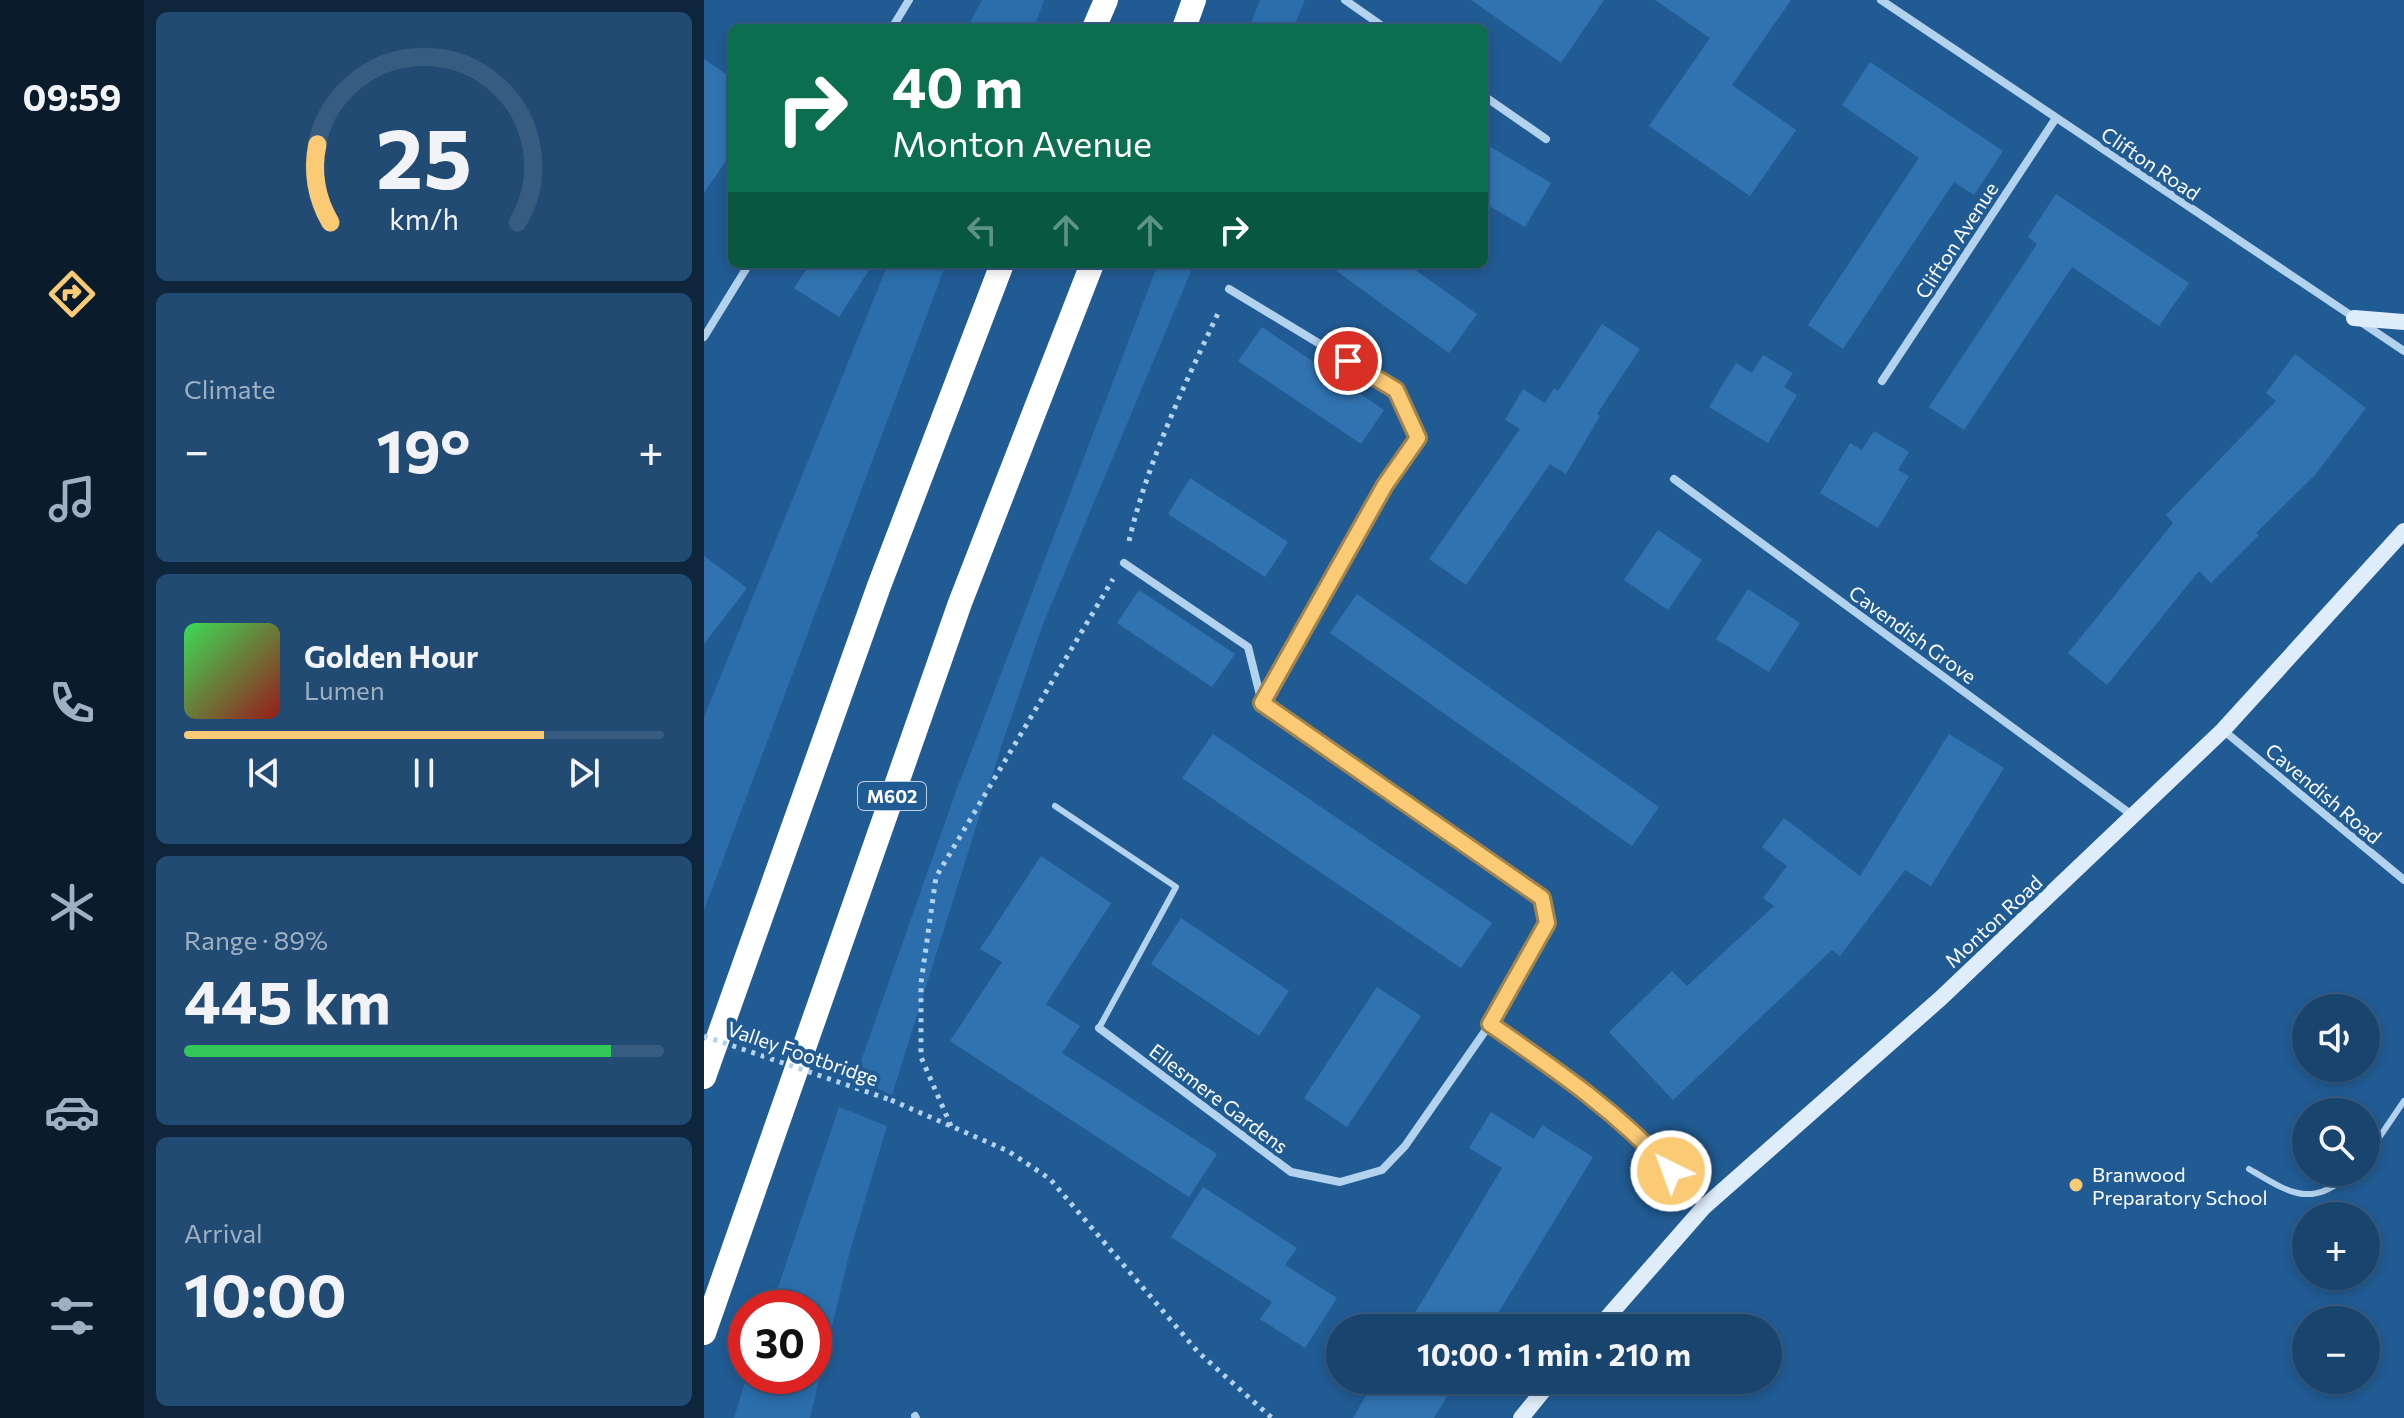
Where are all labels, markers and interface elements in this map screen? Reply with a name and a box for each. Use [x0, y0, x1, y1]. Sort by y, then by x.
text: 40 m [892, 51, 1023, 120]
icon: right [760, 56, 864, 160]
text: 09:59 [23, 74, 121, 118]
text: 25 [376, 103, 472, 205]
text: Monton Avenue [892, 120, 1152, 164]
street label: Clifton Road [2097, 121, 2205, 205]
street label: Clifton Avenue [1910, 177, 2002, 303]
text: km/h [389, 201, 459, 236]
icon: left [960, 208, 1004, 252]
icon: ahead [1044, 208, 1088, 252]
icon: ahead [1128, 208, 1172, 252]
icon: right [1212, 208, 1256, 252]
icon: directions [44, 266, 100, 322]
pin [1314, 327, 1382, 395]
icon: arrive [1326, 339, 1370, 383]
text: Climate [184, 373, 276, 404]
text: 19° [376, 412, 471, 485]
text: − [184, 422, 209, 476]
text: + [638, 422, 664, 476]
icon: music [44, 471, 100, 527]
street label: Cavendish Grove [1845, 580, 1981, 688]
text: Golden Hour [304, 637, 478, 674]
text: Lumen [304, 674, 385, 705]
icon: phone [44, 675, 100, 731]
street label: Cavendish Road [2261, 738, 2387, 848]
icon: previous [242, 751, 286, 795]
icon: pause [402, 751, 446, 795]
icon: next [562, 751, 606, 795]
road number: M602 [858, 782, 926, 810]
street label: Monton Road [1939, 870, 2047, 972]
icon: climate [44, 879, 100, 935]
text: Range · 89% [184, 924, 328, 955]
text: 445 km [184, 963, 391, 1036]
map controls [2292, 994, 2380, 1394]
button: sound [2292, 994, 2380, 1082]
street label: Valley Footbridge [724, 1016, 882, 1090]
street label: Ellesmere Gardens [1145, 1038, 1293, 1158]
icon: car [44, 1084, 100, 1140]
button: search [2292, 1098, 2380, 1186]
position arrow [1629, 1129, 1713, 1213]
place label: Branwood Preparatory School [2092, 1162, 2268, 1209]
marker: Branwood Preparatory School [2067, 1176, 2085, 1194]
button: + [2292, 1202, 2380, 1290]
text: Arrival [184, 1217, 263, 1248]
text: 10:00 [184, 1256, 347, 1329]
icon: filters [44, 1288, 100, 1344]
speed limit sign: 30 [728, 1290, 832, 1394]
button: − [2292, 1306, 2380, 1394]
text: 10:00 · 1 min · 210 m [1417, 1335, 1691, 1372]

